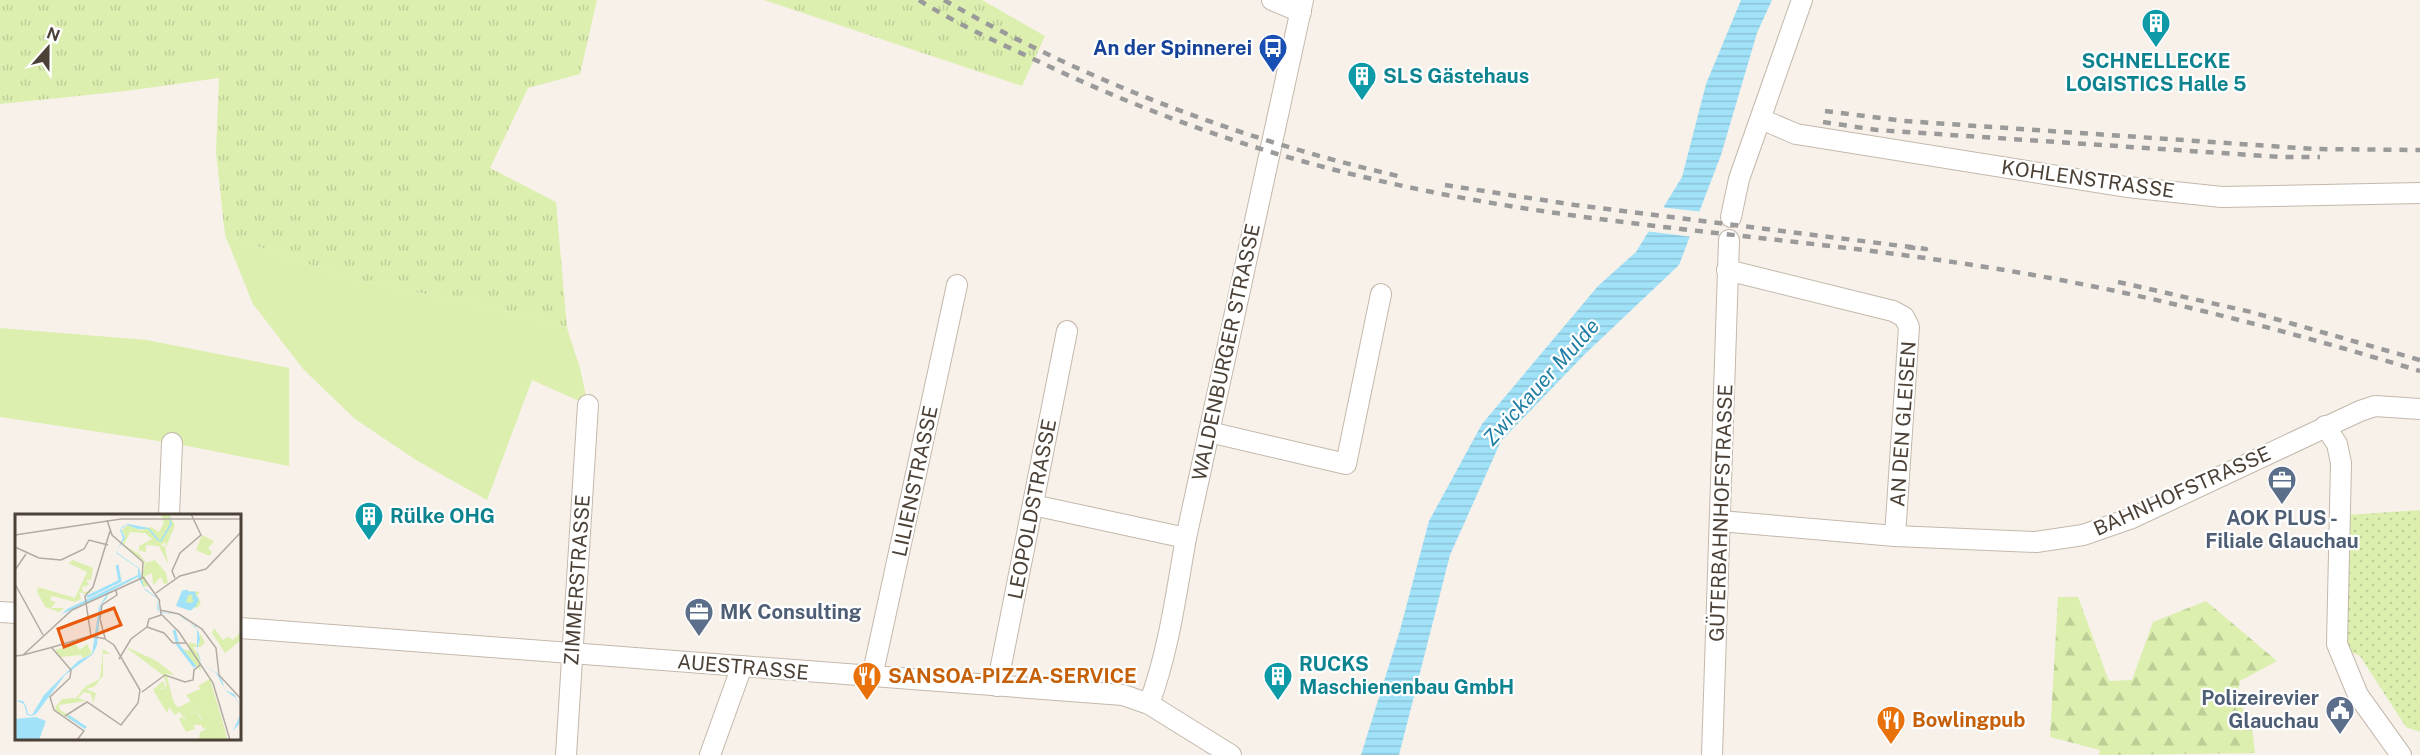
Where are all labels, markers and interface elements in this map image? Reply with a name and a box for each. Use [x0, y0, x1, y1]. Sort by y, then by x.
building icon: SCHNELLECKE LOGISTICS Halle 5 [2140, 7, 2172, 49]
north arrow [18, 18, 78, 78]
text: N [44, 23, 62, 46]
bus stop icon: An der Spinnerei [1257, 32, 1289, 74]
place label: An der Spinnerei [1093, 36, 1252, 60]
place label: SCHNELLECKE LOGISTICS Halle 5 [2066, 49, 2246, 96]
building icon: SLS Gästehaus [1346, 60, 1378, 102]
place label: SLS Gästehaus [1383, 64, 1529, 88]
street label: KOHLENSTRASSE [2000, 155, 2176, 203]
street label: WALDENBURGER STRASSE [1187, 221, 1265, 483]
water label: Zwickauer Mulde [1478, 313, 1604, 451]
street label: AN DEN GLEISEN [1885, 340, 1921, 508]
street label: GÜTERBAHNHOFSTRASSE [1704, 384, 1737, 642]
street label: LILIENSTRASSE [887, 403, 943, 559]
street label: LEOPOLDSTRASSE [1003, 417, 1061, 601]
street label: BAHNHOFSTRASSE [2090, 441, 2274, 541]
office icon: AOK PLUS - Filiale Glauchau [2266, 464, 2298, 506]
street label: ZIMMERSTRASSE [559, 494, 595, 666]
building icon: Rülke OHG [353, 500, 385, 542]
place label: Rülke OHG [390, 504, 495, 528]
place label: AOK PLUS - Filiale Glauchau [2205, 506, 2359, 553]
inset map [15, 514, 242, 740]
office icon: MK Consulting [683, 596, 715, 638]
place label: MK Consulting [720, 600, 862, 624]
street label: AUESTRASSE [676, 649, 810, 685]
place label: RUCKS Maschienenbau GmbH [1299, 652, 1514, 699]
restaurant icon: SANSOA-PIZZA-SERVICE [851, 660, 883, 702]
building icon: RUCKS Maschienenbau GmbH [1262, 660, 1294, 702]
place label: SANSOA-PIZZA-SERVICE [888, 664, 1137, 688]
place label: Polizeirevier Glauchau [2201, 686, 2319, 733]
public building icon: Polizeirevier Glauchau [2324, 694, 2356, 736]
restaurant icon: Bowlingpub [1875, 704, 1907, 746]
place label: Bowlingpub [1912, 708, 2025, 732]

